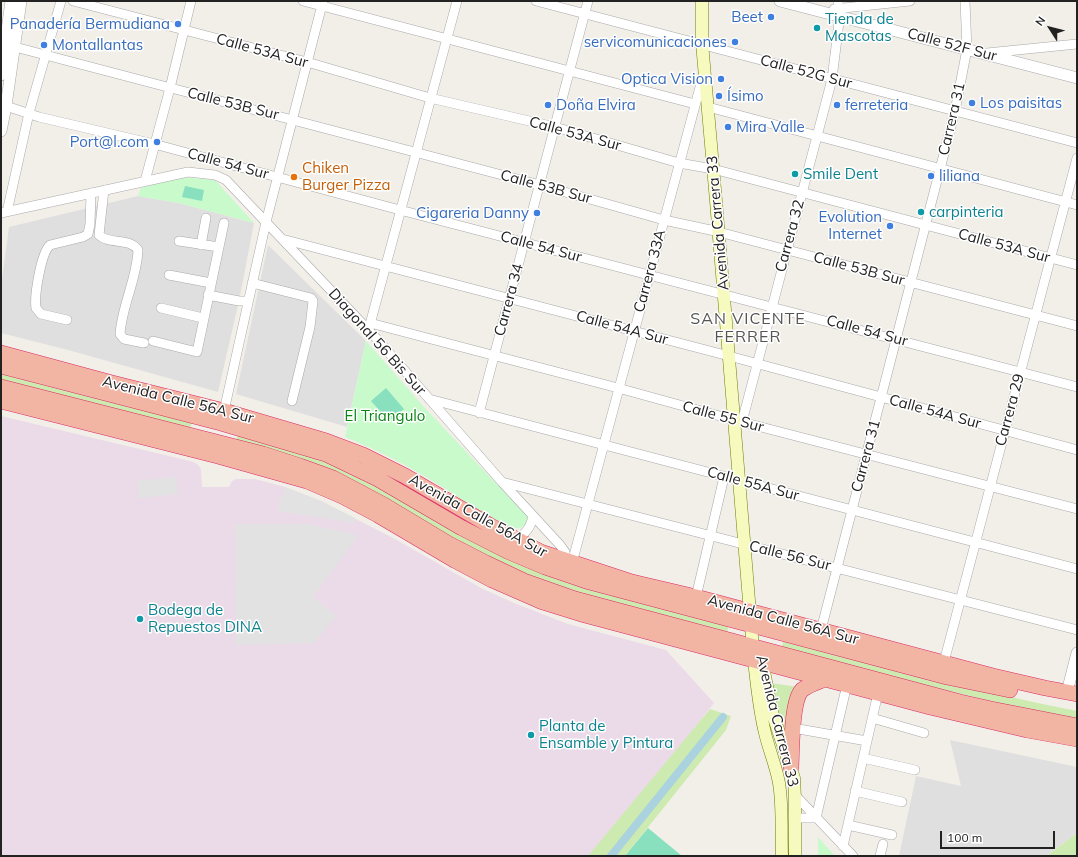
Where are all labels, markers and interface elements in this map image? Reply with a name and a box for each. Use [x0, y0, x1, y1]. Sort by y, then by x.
place label: Beet [731, 8, 763, 26]
north arrow [1030, 8, 1070, 48]
place label: Tienda de Mascotas [825, 10, 894, 45]
marker: Beet [766, 12, 776, 22]
text: N [1032, 13, 1048, 28]
place label: Panadería Bermudiana [10, 15, 170, 33]
marker: Panadería Bermudiana [173, 19, 183, 29]
marker: Tienda de Mascotas [812, 23, 822, 33]
street label: Calle 52F Sur [905, 24, 999, 66]
street label: Calle 53A Sur [214, 30, 310, 72]
place label: servicomunicaciones [584, 33, 727, 51]
place label: Montallantas [52, 36, 143, 54]
marker: servicomunicaciones [730, 37, 740, 47]
marker: Montallantas [39, 40, 49, 50]
street label: Calle 52G Sur [758, 51, 854, 93]
place label: Optica Vision [621, 70, 713, 88]
marker: Optica Vision [716, 74, 726, 84]
street label: Carrera 31 [935, 81, 969, 157]
street label: Calle 53B Sur [185, 84, 281, 124]
place label: Ísimo [727, 87, 764, 105]
marker: Ísimo [714, 91, 724, 101]
place label: Los paisitas [980, 94, 1062, 112]
place label: Doña Elvira [556, 96, 636, 114]
place label: ferreteria [845, 96, 908, 114]
marker: Los paisitas [967, 98, 977, 108]
marker: Doña Elvira [543, 100, 553, 110]
marker: ferreteria [832, 100, 842, 110]
street label: Calle 53A Sur [527, 113, 623, 155]
place label: Mira Valle [736, 118, 805, 136]
marker: Mira Valle [723, 122, 733, 132]
place label: Port@l.com [70, 133, 149, 151]
marker: Port@l.com [152, 137, 162, 147]
street label: Calle 54 Sur [185, 144, 271, 184]
street label: Avenida Carrera 33 [703, 155, 733, 291]
place label: Chiken Burger Pizza [302, 159, 391, 194]
place label: Smile Dent [803, 165, 878, 183]
street label: Calle 53B Sur [498, 166, 594, 208]
place label: liliana [939, 167, 980, 185]
marker: Smile Dent [790, 169, 800, 179]
marker: liliana [926, 171, 936, 181]
marker: Chiken Burger Pizza [289, 172, 299, 182]
street label: Carrera 32 [772, 198, 808, 274]
place label: carpinteria [929, 203, 1004, 221]
place label: Cigareria Danny [416, 204, 529, 222]
marker: carpinteria [916, 207, 926, 217]
marker: Cigareria Danny [532, 208, 542, 218]
place label: Evolution Internet [818, 208, 882, 243]
marker: Evolution Internet [885, 221, 895, 231]
street label: Calle 53A Sur [956, 225, 1052, 267]
street label: Calle 54 Sur [498, 227, 584, 267]
street label: Carrera 33A [630, 227, 670, 315]
street label: Calle 53B Sur [811, 248, 907, 290]
street label: Carrera 34 [491, 262, 527, 338]
street label: Diagonal 56 Bis Sur [324, 285, 430, 399]
street label: Calle 54A Sur [574, 307, 670, 349]
district label: SAN VICENTE FERRER [690, 309, 806, 347]
street label: Calle 54 Sur [824, 311, 910, 351]
street label: Avenida Calle 56A Sur [100, 372, 256, 428]
street label: Carrera 29 [992, 372, 1028, 448]
street label: Calle 54A Sur [887, 391, 983, 433]
street label: Calle 55 Sur [680, 397, 766, 437]
park label: El Triangulo [345, 407, 425, 425]
street label: Carrera 31 [848, 418, 884, 494]
street label: Calle 55A Sur [705, 463, 801, 505]
street label: Avenida Calle 56A Sur [406, 470, 550, 562]
street label: Calle 56 Sur [747, 537, 833, 575]
street label: Avenida Calle 56A Sur [706, 591, 860, 649]
place label: Bodega de Repuestos DINA [148, 601, 262, 636]
marker: Bodega de Repuestos DINA [135, 614, 145, 624]
street label: Avenida Carrera 33 [752, 653, 802, 789]
place label: Planta de Ensamble y Pintura [539, 717, 673, 752]
marker: Planta de Ensamble y Pintura [526, 730, 536, 740]
scale bar [942, 823, 1057, 849]
text: 100 m [947, 830, 982, 845]

